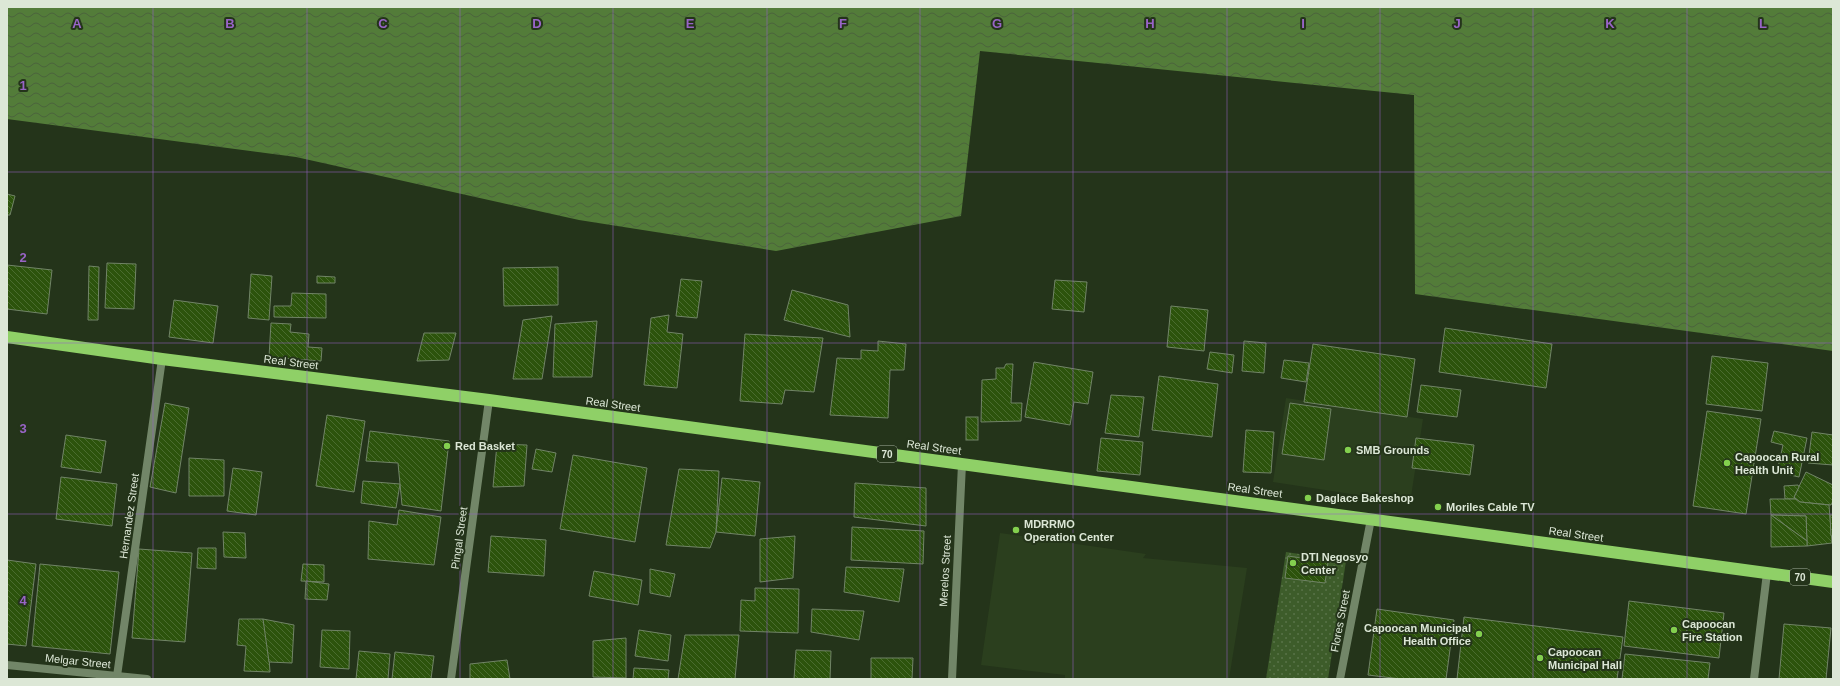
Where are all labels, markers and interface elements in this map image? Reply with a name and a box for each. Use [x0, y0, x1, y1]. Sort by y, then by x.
text: A [72, 16, 82, 31]
text: B [225, 16, 235, 31]
text: C [378, 16, 388, 31]
text: D [532, 16, 542, 31]
text: E [686, 16, 695, 31]
text: F [839, 16, 847, 31]
text: G [992, 16, 1002, 31]
text: H [1145, 16, 1155, 31]
text: I [1301, 16, 1305, 31]
text: J [1453, 16, 1461, 31]
text: K [1605, 16, 1615, 31]
text: L [1759, 16, 1767, 31]
text: 1 [19, 78, 27, 93]
text: 2 [19, 250, 27, 265]
street label: Real Street [263, 353, 319, 371]
street label: Real Street [585, 394, 641, 414]
text: 3 [19, 421, 27, 436]
street label: Real Street [906, 437, 962, 457]
place label: Red Basket [455, 440, 515, 452]
marker: Red Basket [442, 441, 452, 451]
place label: SMB Grounds [1356, 444, 1429, 456]
marker: SMB Grounds [1343, 445, 1353, 455]
road number: 70 [877, 446, 897, 462]
place label: Capoocan Rural Health Unit [1735, 451, 1819, 476]
marker: Capoocan Rural Health Unit [1722, 458, 1732, 468]
street label: Hernandez Street [117, 472, 141, 560]
street label: Real Street [1227, 480, 1283, 500]
place label: Daglace Bakeshop [1316, 492, 1414, 504]
marker: Daglace Bakeshop [1303, 493, 1313, 503]
place label: Moriles Cable TV [1446, 501, 1535, 513]
marker: Moriles Cable TV [1433, 502, 1443, 512]
street label: Pingal Street [449, 506, 469, 570]
place label: MDRRMO Operation Center [1024, 518, 1115, 543]
street label: Real Street [1548, 524, 1604, 544]
marker: MDRRMO Operation Center [1011, 525, 1021, 535]
street label: Merelos Street [937, 535, 953, 607]
place label: DTI Negosyo Center [1301, 551, 1369, 576]
marker: DTI Negosyo Center [1288, 558, 1298, 568]
road number: 70 [1790, 569, 1810, 585]
street label: Flores Street [1328, 589, 1352, 653]
text: 4 [19, 593, 27, 608]
place label: Capoocan Fire Station [1682, 618, 1743, 643]
place label: Capoocan Municipal Health Office [1364, 622, 1471, 647]
marker: Capoocan Fire Station [1669, 625, 1679, 635]
marker: Capoocan Municipal Health Office [1474, 629, 1484, 639]
place label: Capoocan Municipal Hall [1548, 646, 1622, 671]
street label: Melgar Street [45, 652, 111, 670]
marker: Capoocan Municipal Hall [1535, 653, 1545, 663]

